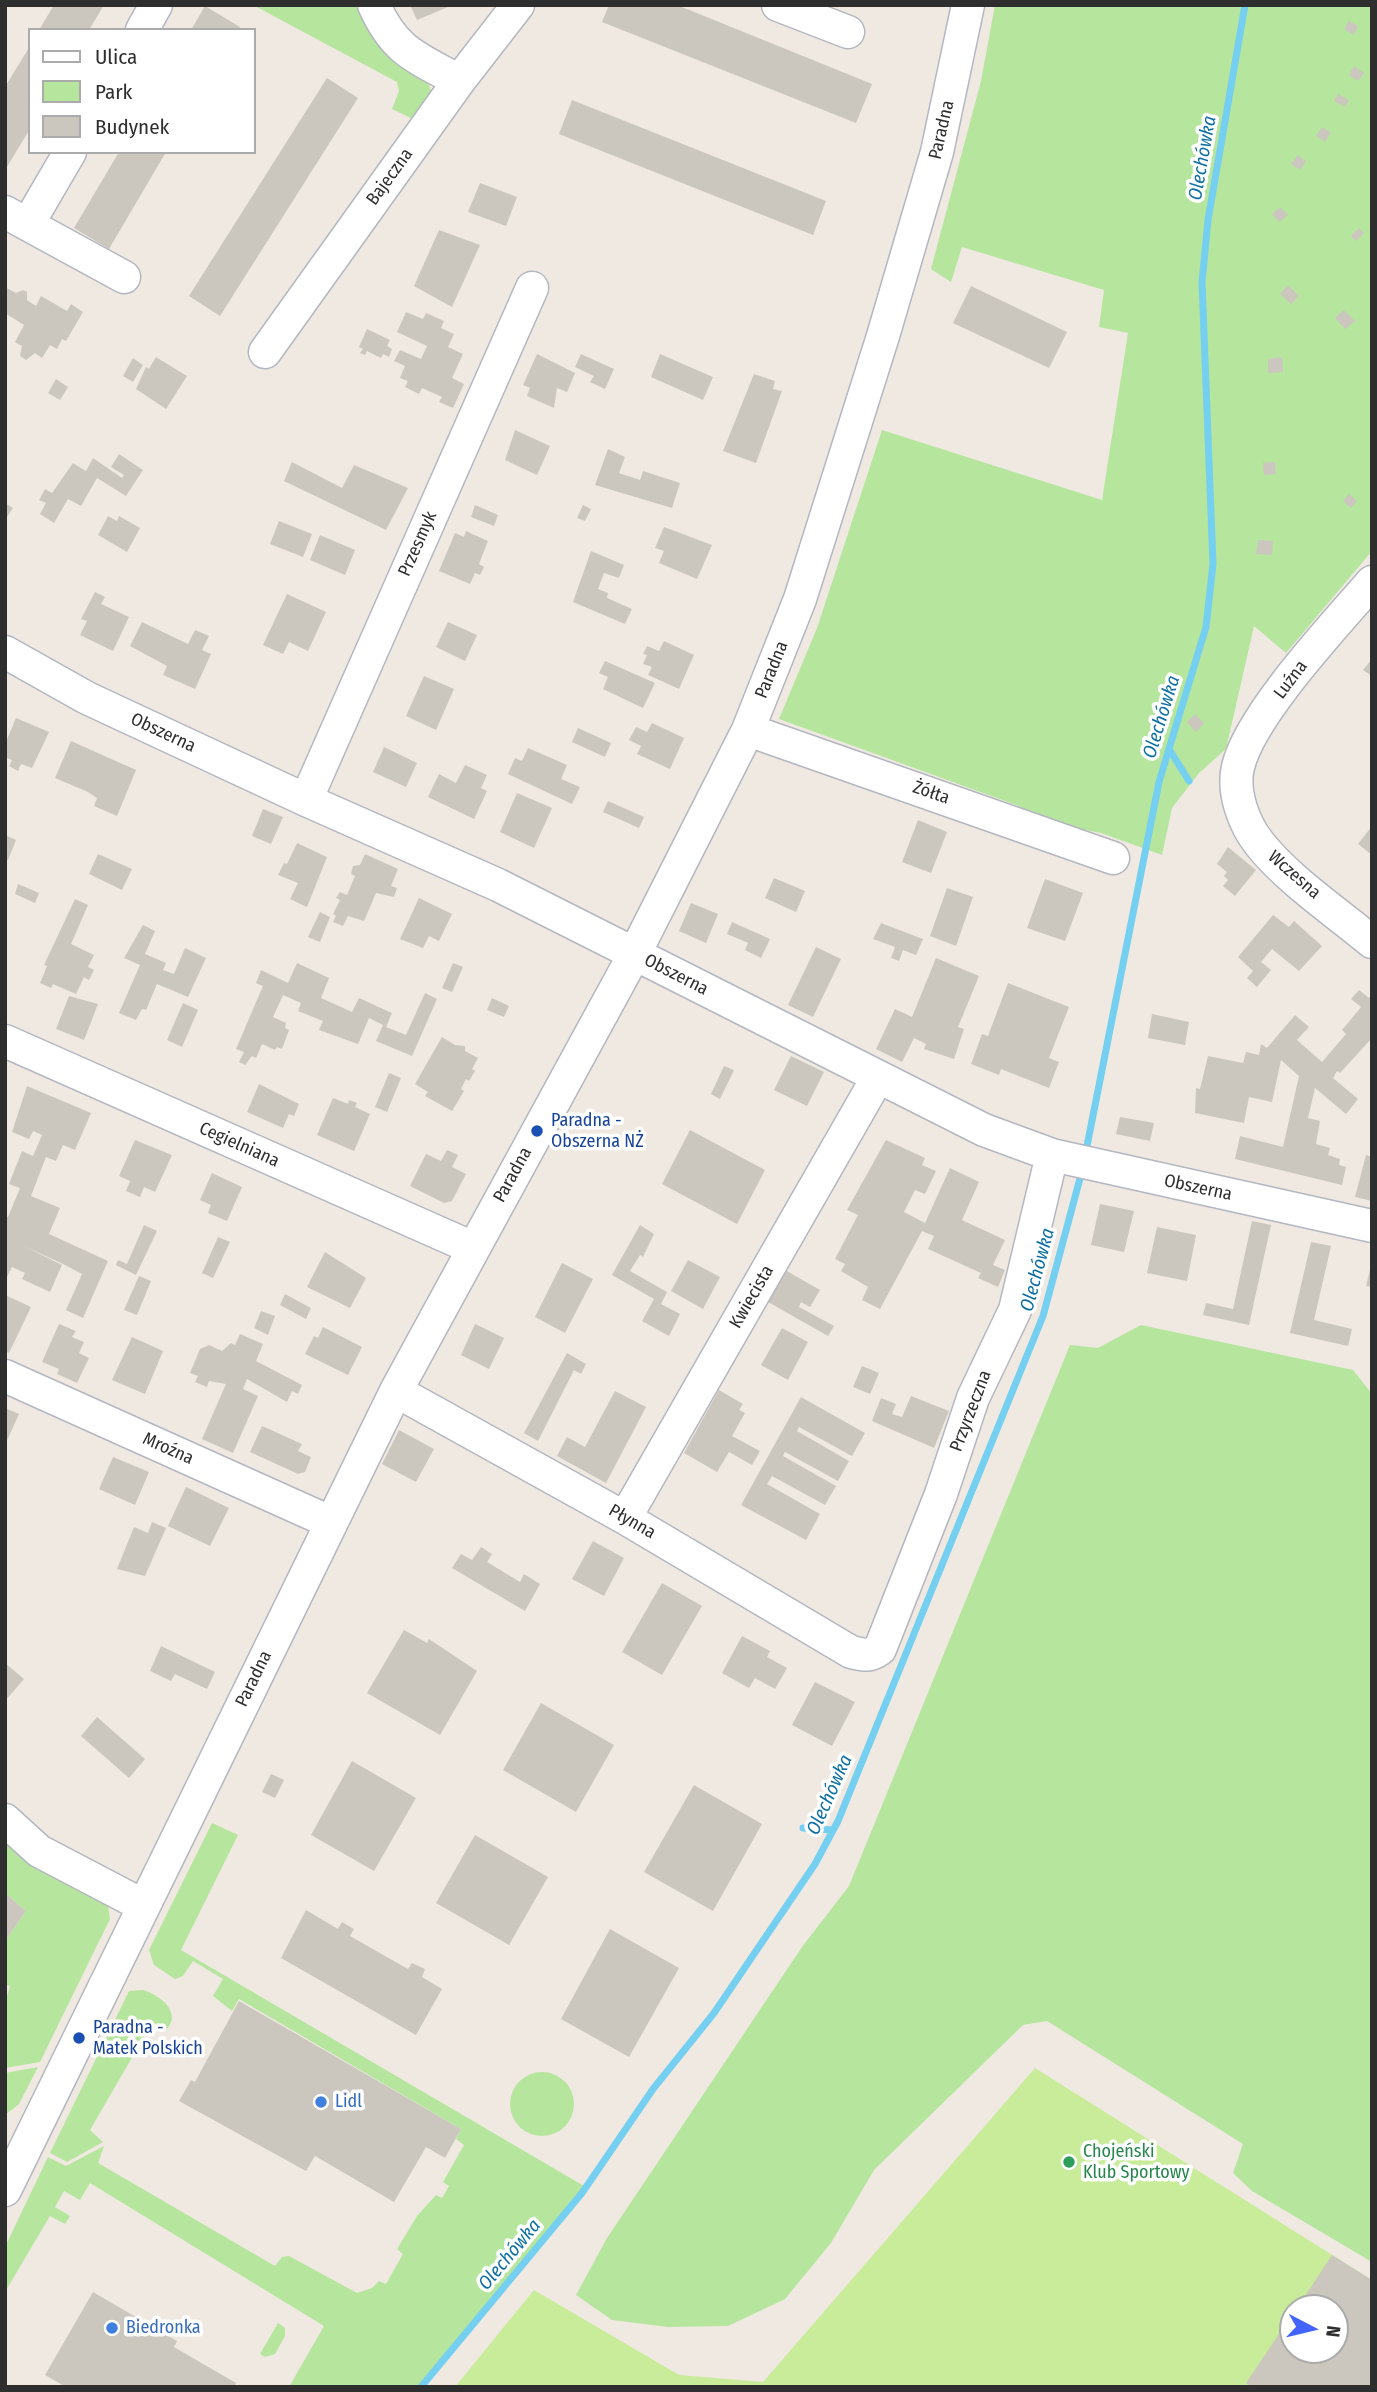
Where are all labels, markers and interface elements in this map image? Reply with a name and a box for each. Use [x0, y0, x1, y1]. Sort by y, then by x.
legend [28, 28, 256, 154]
text: Ulica [95, 44, 137, 70]
text: Park [95, 79, 132, 105]
street label: Paradna [925, 98, 959, 162]
text: Budynek [95, 114, 169, 140]
water label: Olechówka [1184, 114, 1222, 202]
street label: Bajeczna [362, 144, 418, 210]
street label: Przesmyk [394, 508, 442, 580]
street label: Paradna [751, 638, 793, 702]
street label: Luźna [1270, 657, 1312, 703]
water label: Olechówka [1139, 673, 1185, 761]
street label: Obszerna [127, 709, 199, 757]
street label: Żółta [910, 777, 952, 809]
street label: Wczesna [1263, 846, 1325, 904]
street label: Obszerna [640, 950, 712, 1000]
place label: Paradna - Obszerna NŻ [551, 1110, 644, 1152]
street label: Cegielniana [196, 1118, 282, 1172]
marker: Paradna - Obszerna NŻ [529, 1123, 545, 1139]
street label: Paradna [489, 1144, 537, 1206]
street label: Obszerna [1162, 1170, 1234, 1206]
water label: Olechówka [1016, 1226, 1060, 1314]
street label: Kwiecista [725, 1262, 779, 1332]
street label: Przyrzeczna [946, 1367, 996, 1455]
street label: Mroźna [139, 1428, 197, 1470]
street label: Płynna [605, 1500, 659, 1544]
street label: Paradna [231, 1647, 277, 1711]
water label: Olechówka [802, 1751, 858, 1839]
place label: Paradna - Matek Polskich [93, 2017, 203, 2060]
marker: Paradna - Matek Polskich [71, 2030, 87, 2046]
place label: Lidl [335, 2091, 362, 2113]
marker: Lidl [313, 2094, 329, 2110]
place label: Chojeński Klub Sportowy [1083, 2141, 1190, 2184]
marker: Chojeński Klub Sportowy [1061, 2154, 1077, 2170]
water label: Olechówka [474, 2215, 546, 2295]
north arrow [1279, 2294, 1349, 2364]
place label: Biedronka [126, 2317, 201, 2339]
marker: Biedronka [104, 2320, 120, 2336]
text: N [1321, 2324, 1345, 2338]

